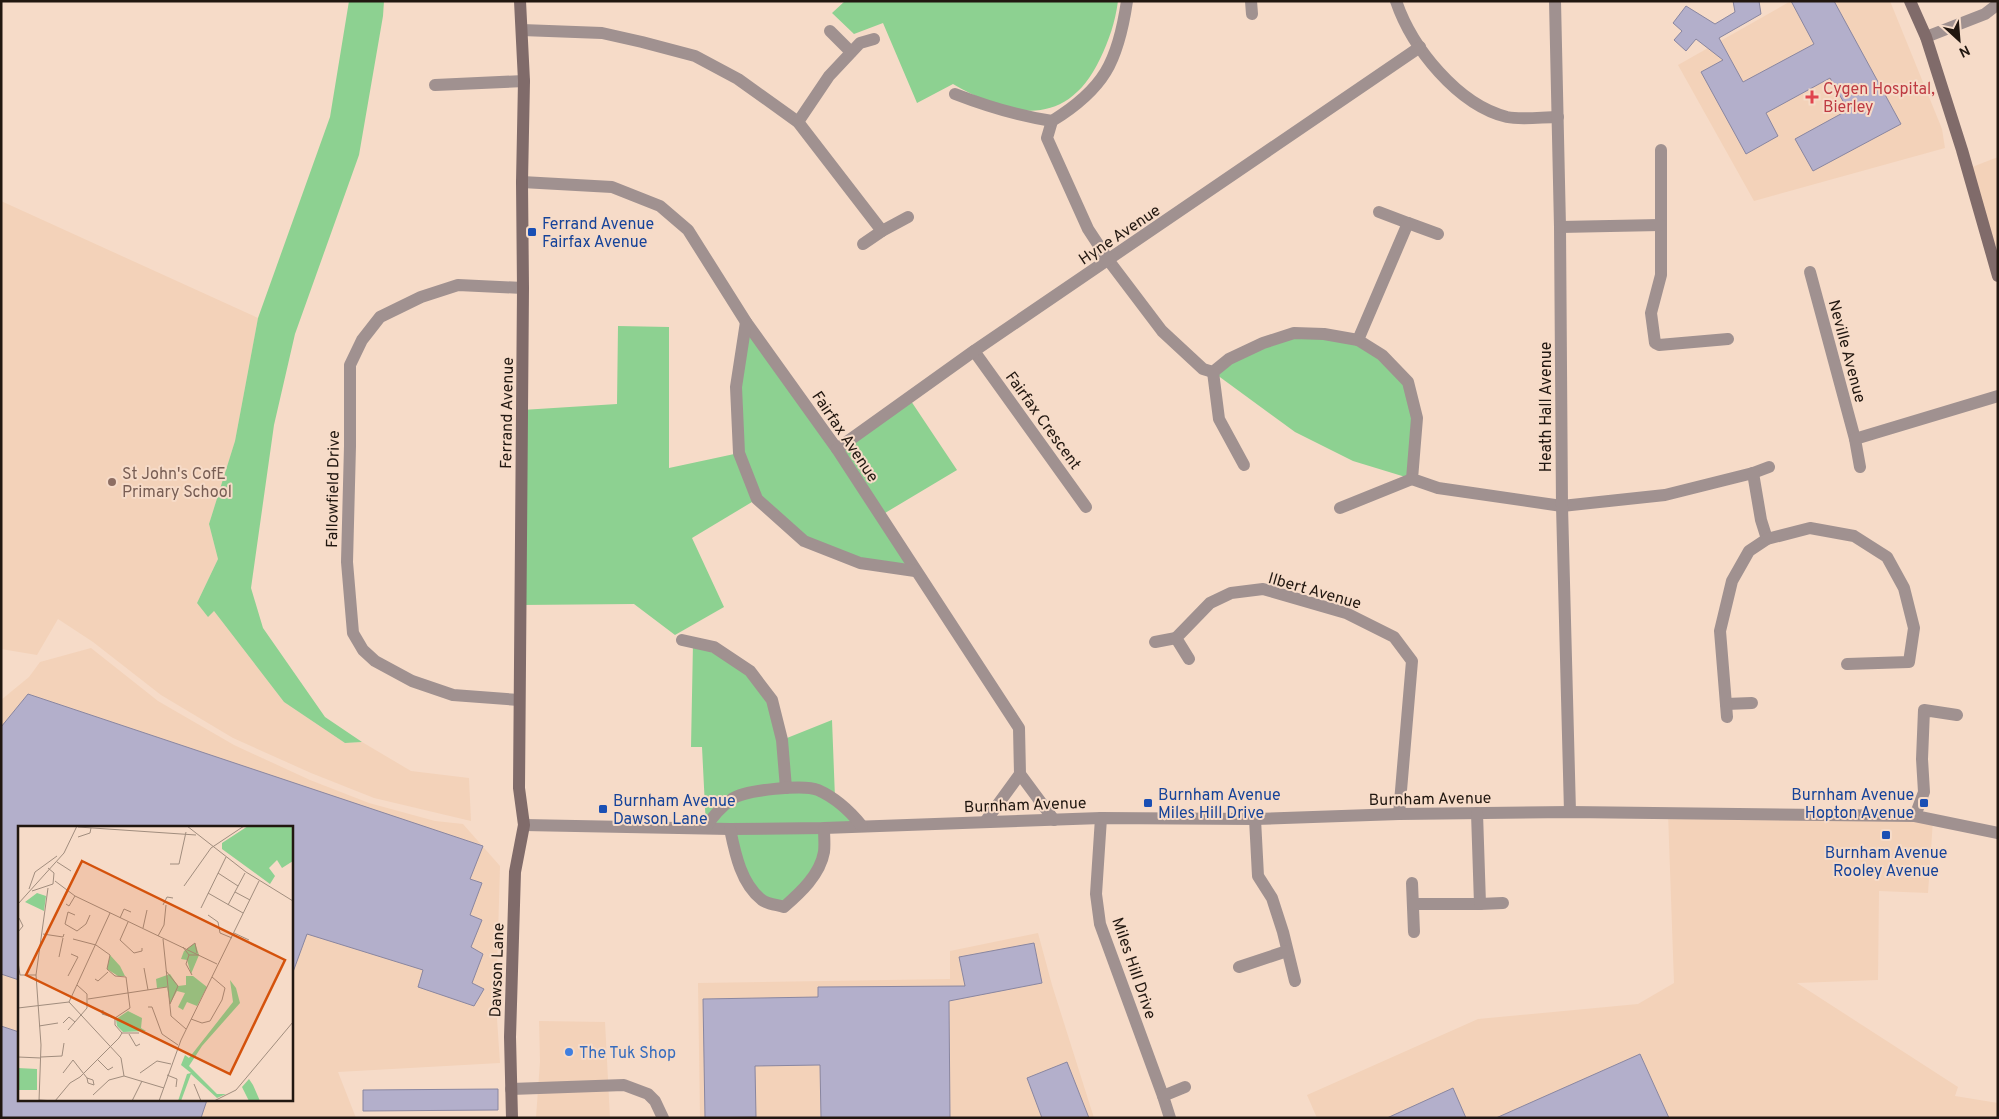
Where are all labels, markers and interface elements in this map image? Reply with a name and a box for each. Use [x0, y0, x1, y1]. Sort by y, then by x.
north arrow [1934, 15, 1984, 65]
text: N [1956, 40, 1972, 60]
place label: Cygen Hospital, Bierley [1823, 80, 1935, 118]
marker: Cygen Hospital, Bierley [1805, 90, 1819, 104]
street label: Hyne Avenue [1075, 201, 1165, 270]
place label: Ferrand Avenue Fairfax Avenue [542, 215, 654, 253]
marker: Ferrand Avenue Fairfax Avenue [526, 226, 538, 238]
street label: Neville Avenue [1823, 298, 1869, 405]
street label: Heath Hall Avenue [1537, 342, 1557, 472]
street label: Ferrand Avenue [497, 357, 519, 469]
street label: Fairfax Crescent [1000, 368, 1085, 474]
street label: Fairfax Avenue [807, 388, 882, 486]
street label: Fallowfield Drive [323, 430, 345, 548]
place label: St John's CofE Primary School [122, 465, 232, 503]
marker: St John's CofE Primary School [106, 476, 118, 488]
street label: Ilbert Avenue [1266, 569, 1363, 615]
place label: Burnham Avenue Miles Hill Drive [1158, 786, 1281, 824]
place label: Burnham Avenue Hopton Avenue [1791, 786, 1914, 824]
street label: Burnham Avenue [1369, 789, 1492, 811]
place label: Burnham Avenue Dawson Lane [613, 792, 736, 830]
street label: Burnham Avenue [963, 794, 1087, 818]
marker: Burnham Avenue Miles Hill Drive [1142, 797, 1154, 809]
marker: Burnham Avenue Hopton Avenue [1918, 797, 1930, 809]
marker: Burnham Avenue Dawson Lane [597, 803, 609, 815]
inset map [18, 826, 292, 1102]
marker: Burnham Avenue Rooley Avenue [1880, 829, 1892, 841]
place label: Burnham Avenue Rooley Avenue [1825, 844, 1947, 882]
street label: Miles Hill Drive [1106, 915, 1160, 1022]
street label: Dawson Lane [486, 922, 510, 1018]
place label: The Tuk Shop [579, 1044, 676, 1064]
marker: The Tuk Shop [563, 1046, 575, 1058]

